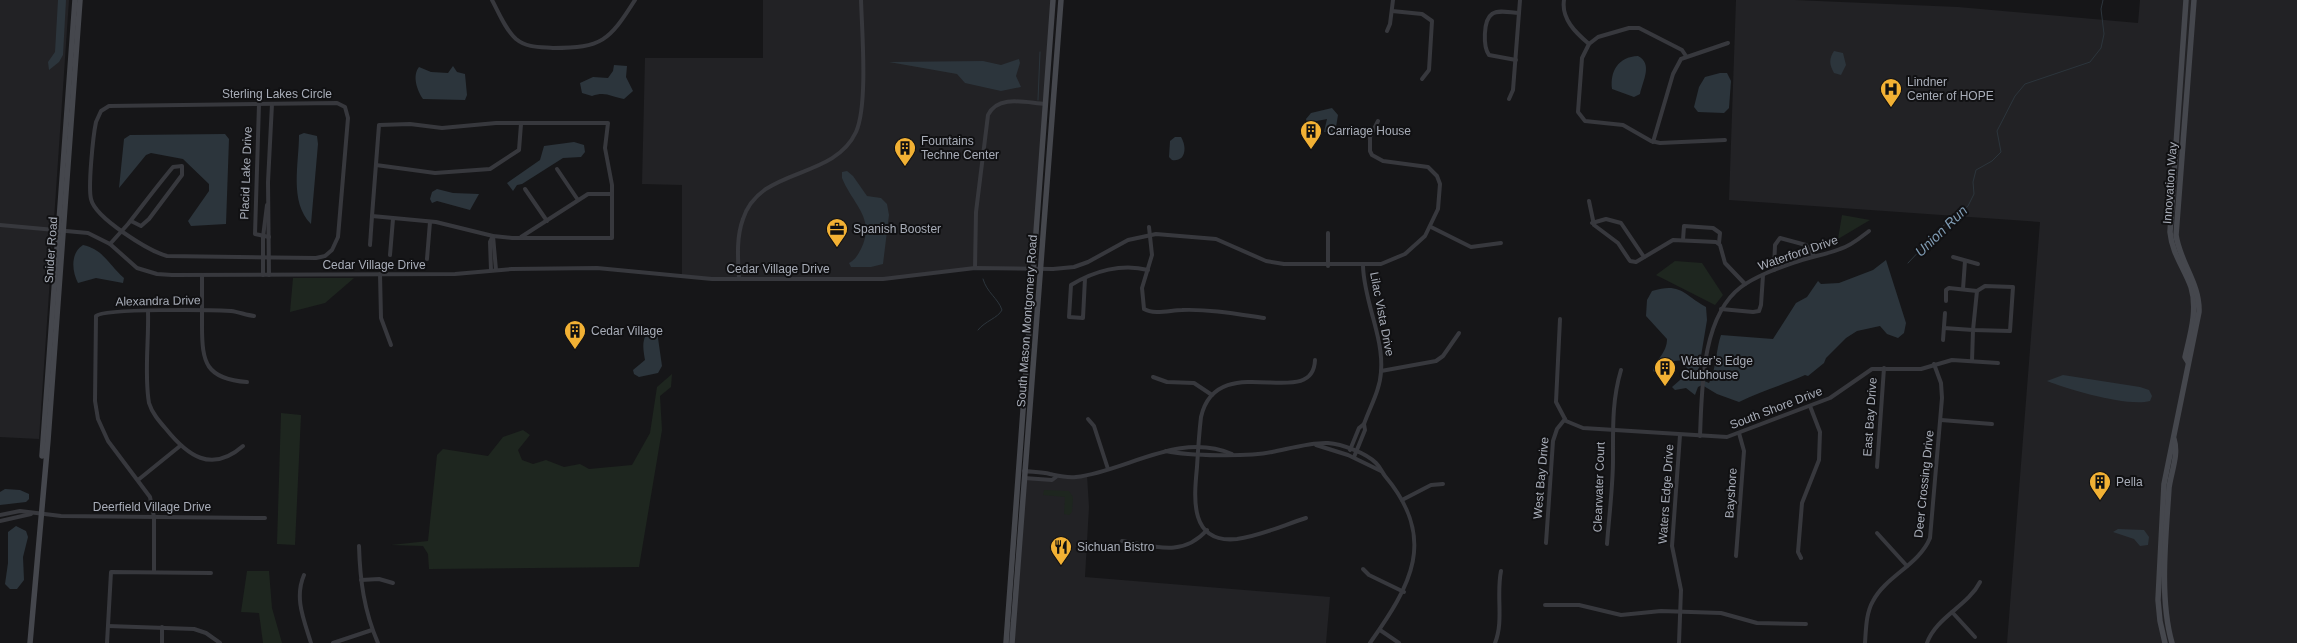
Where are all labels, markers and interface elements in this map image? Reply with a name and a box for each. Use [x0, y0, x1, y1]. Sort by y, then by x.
place label: Lindner Center of HOPE [1907, 75, 1994, 103]
hospital icon: Lindner Center of HOPE [1879, 77, 1903, 108]
street label: Sterling Lakes Circle [222, 87, 332, 101]
building icon: Carriage House [1299, 119, 1323, 150]
place label: Carriage House [1327, 124, 1411, 138]
street label: Placid Lake Drive [237, 126, 255, 220]
place label: Fountains Techne Center [921, 134, 999, 162]
building icon: Fountains Techne Center [893, 136, 917, 167]
street label: Innovation Way [2160, 141, 2180, 225]
water label: Union Run [1912, 202, 1971, 260]
street label: Snider Road [42, 216, 60, 284]
office icon: Spanish Booster [825, 217, 849, 248]
place label: Spanish Booster [853, 222, 941, 236]
street label: Waterford Drive [1756, 233, 1840, 273]
street label: South Mason Montgomery Road [1014, 234, 1040, 408]
street label: Cedar Village Drive [322, 258, 426, 272]
street label: Cedar Village Drive [726, 262, 830, 276]
street label: Lilac Vista Drive [1367, 271, 1397, 358]
street label: Alexandra Drive [115, 293, 201, 309]
building icon: Cedar Village [563, 319, 587, 350]
place label: Cedar Village [591, 324, 663, 338]
place label: Water’s Edge Clubhouse [1681, 354, 1753, 382]
building icon: Water’s Edge Clubhouse [1653, 356, 1677, 387]
street label: East Bay Drive [1860, 377, 1880, 457]
street label: South Shore Drive [1728, 384, 1825, 432]
street label: Deer Crossing Drive [1911, 429, 1937, 538]
street label: West Bay Drive [1530, 436, 1552, 520]
street label: Clearwater Court [1590, 441, 1608, 533]
street label: Waters Edge Drive [1656, 443, 1677, 544]
street label: Bayshore [1722, 467, 1740, 519]
building icon: Pella [2088, 470, 2112, 501]
place label: Pella [2116, 475, 2143, 489]
street label: Deerfield Village Drive [93, 500, 212, 514]
restaurant icon: Sichuan Bistro [1049, 535, 1073, 566]
place label: Sichuan Bistro [1077, 540, 1155, 554]

